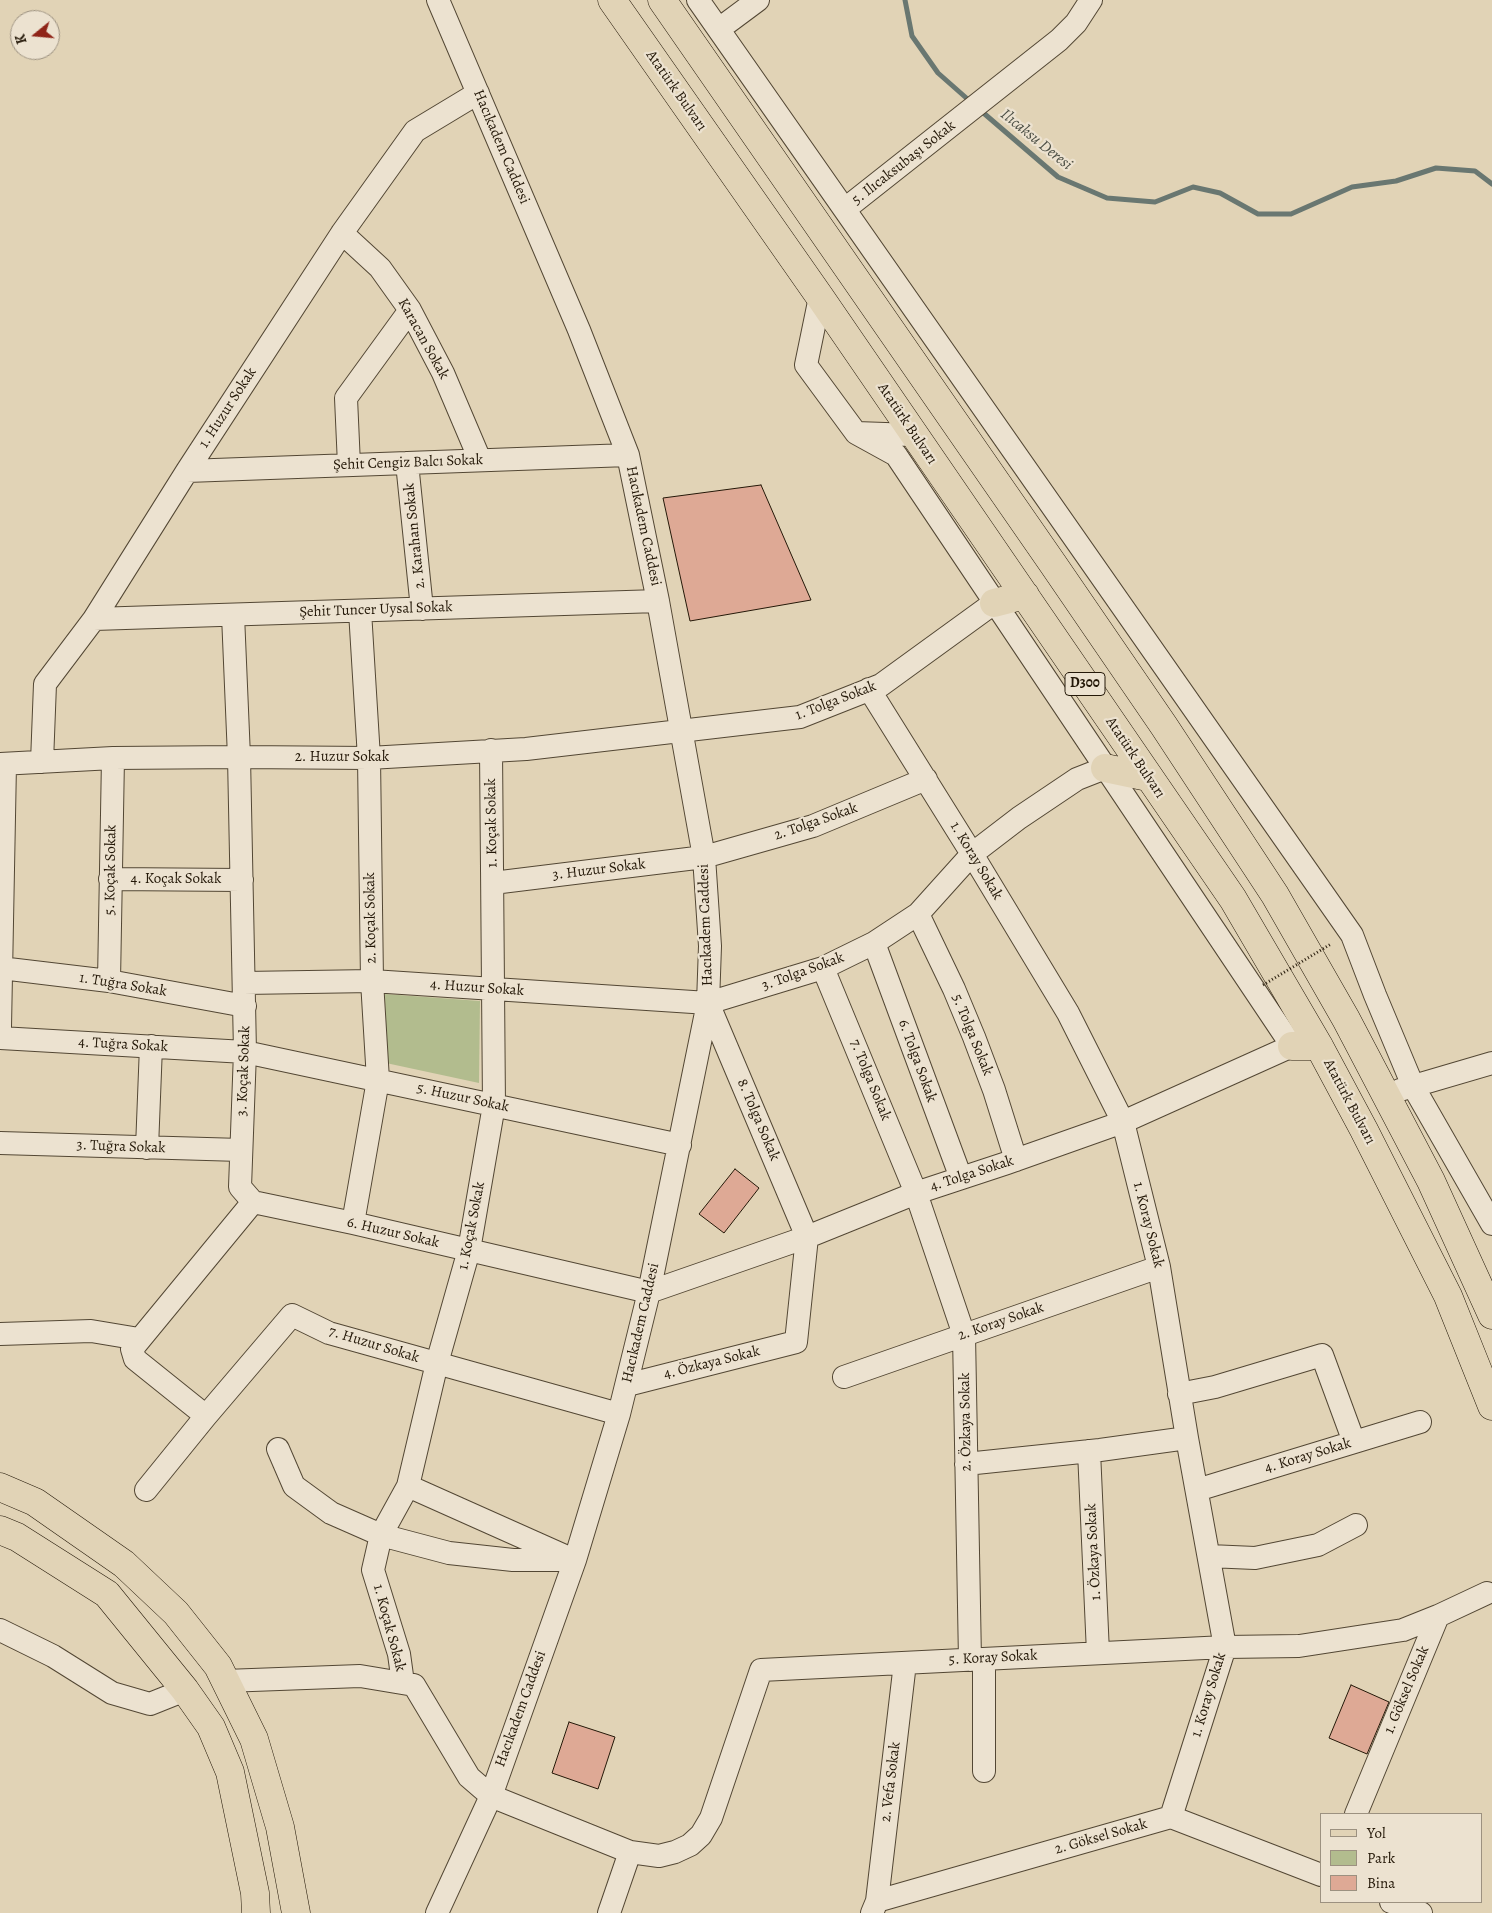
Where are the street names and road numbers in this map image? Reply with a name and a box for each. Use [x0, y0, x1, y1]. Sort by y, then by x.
street label: Atatürk Bulvarı [642, 47, 710, 135]
street label: Hacıkadem Caddesi [469, 87, 533, 207]
street label: 5. Ilıcaksubaşı Sokak [849, 117, 959, 209]
street label: Karacan Sokak [393, 295, 453, 383]
street label: 1. Huzur Sokak [195, 364, 261, 452]
street label: Atatürk Bulvarı [873, 380, 941, 468]
street label: Şehit Cengiz Balcı Sokak [333, 451, 483, 475]
street label: Hacıkadem Caddesi [621, 464, 665, 588]
street label: 2. Karahan Sokak [400, 482, 430, 590]
street label: Şehit Tuncer Uysal Sokak [299, 598, 453, 622]
road number: D300 [1065, 672, 1105, 696]
street label: 1. Tolga Sokak [793, 677, 879, 725]
street label: Atatürk Bulvarı [1101, 714, 1169, 802]
street label: 2. Huzur Sokak [295, 748, 389, 766]
street label: 1. Koçak Sokak [482, 778, 502, 868]
street label: 2. Tolga Sokak [772, 799, 860, 845]
street label: 1. Koray Sokak [946, 819, 1006, 903]
street label: 5. Koçak Sokak [101, 824, 121, 916]
street label: 3. Huzur Sokak [551, 855, 647, 885]
street label: Hacıkadem Caddesi [695, 864, 717, 986]
street label: 4. Koçak Sokak [130, 870, 222, 888]
street label: 2. Koçak Sokak [361, 872, 381, 964]
street label: 3. Tolga Sokak [759, 949, 847, 995]
street label: 1. Tuğra Sokak [78, 969, 168, 1001]
street label: 4. Huzur Sokak [429, 976, 525, 1000]
street label: 5. Tolga Sokak [947, 992, 997, 1078]
street label: 6. Tolga Sokak [894, 1017, 940, 1105]
street label: 3. Koçak Sokak [233, 1025, 255, 1117]
street label: 4. Tuğra Sokak [78, 1034, 168, 1056]
street label: 7. Tolga Sokak [845, 1037, 895, 1123]
street label: Atatürk Bulvarı [1319, 1056, 1379, 1148]
street label: 8. Tolga Sokak [733, 1076, 783, 1164]
street label: 5. Huzur Sokak [415, 1079, 511, 1117]
street label: 3. Tuğra Sokak [76, 1136, 166, 1158]
street label: 4. Tolga Sokak [928, 1152, 1016, 1196]
street label: 1. Koçak Sokak [455, 1180, 489, 1272]
street label: 1. Koray Sokak [1129, 1180, 1167, 1270]
street label: 6. Huzur Sokak [345, 1214, 441, 1252]
street label: Hacıkadem Caddesi [618, 1261, 664, 1385]
street label: 2. Koray Sokak [956, 1299, 1046, 1345]
street label: 7. Huzur Sokak [327, 1323, 421, 1367]
street label: 4. Özkaya Sokak [662, 1342, 762, 1384]
street label: 2. Özkaya Sokak [956, 1372, 976, 1472]
street label: 4. Koray Sokak [1263, 1434, 1353, 1478]
street label: 1. Özkaya Sokak [1082, 1503, 1106, 1601]
street label: 1. Koçak Sokak [369, 1582, 409, 1674]
street label: 1. Göksel Sokak [1380, 1643, 1434, 1737]
street label: 5. Koray Sokak [948, 1647, 1038, 1669]
street label: Hacıkadem Caddesi [492, 1648, 550, 1770]
street label: 1. Koray Sokak [1188, 1650, 1230, 1740]
street label: 2. Vefa Sokak [877, 1741, 905, 1823]
street label: 2. Göksel Sokak [1053, 1815, 1149, 1859]

